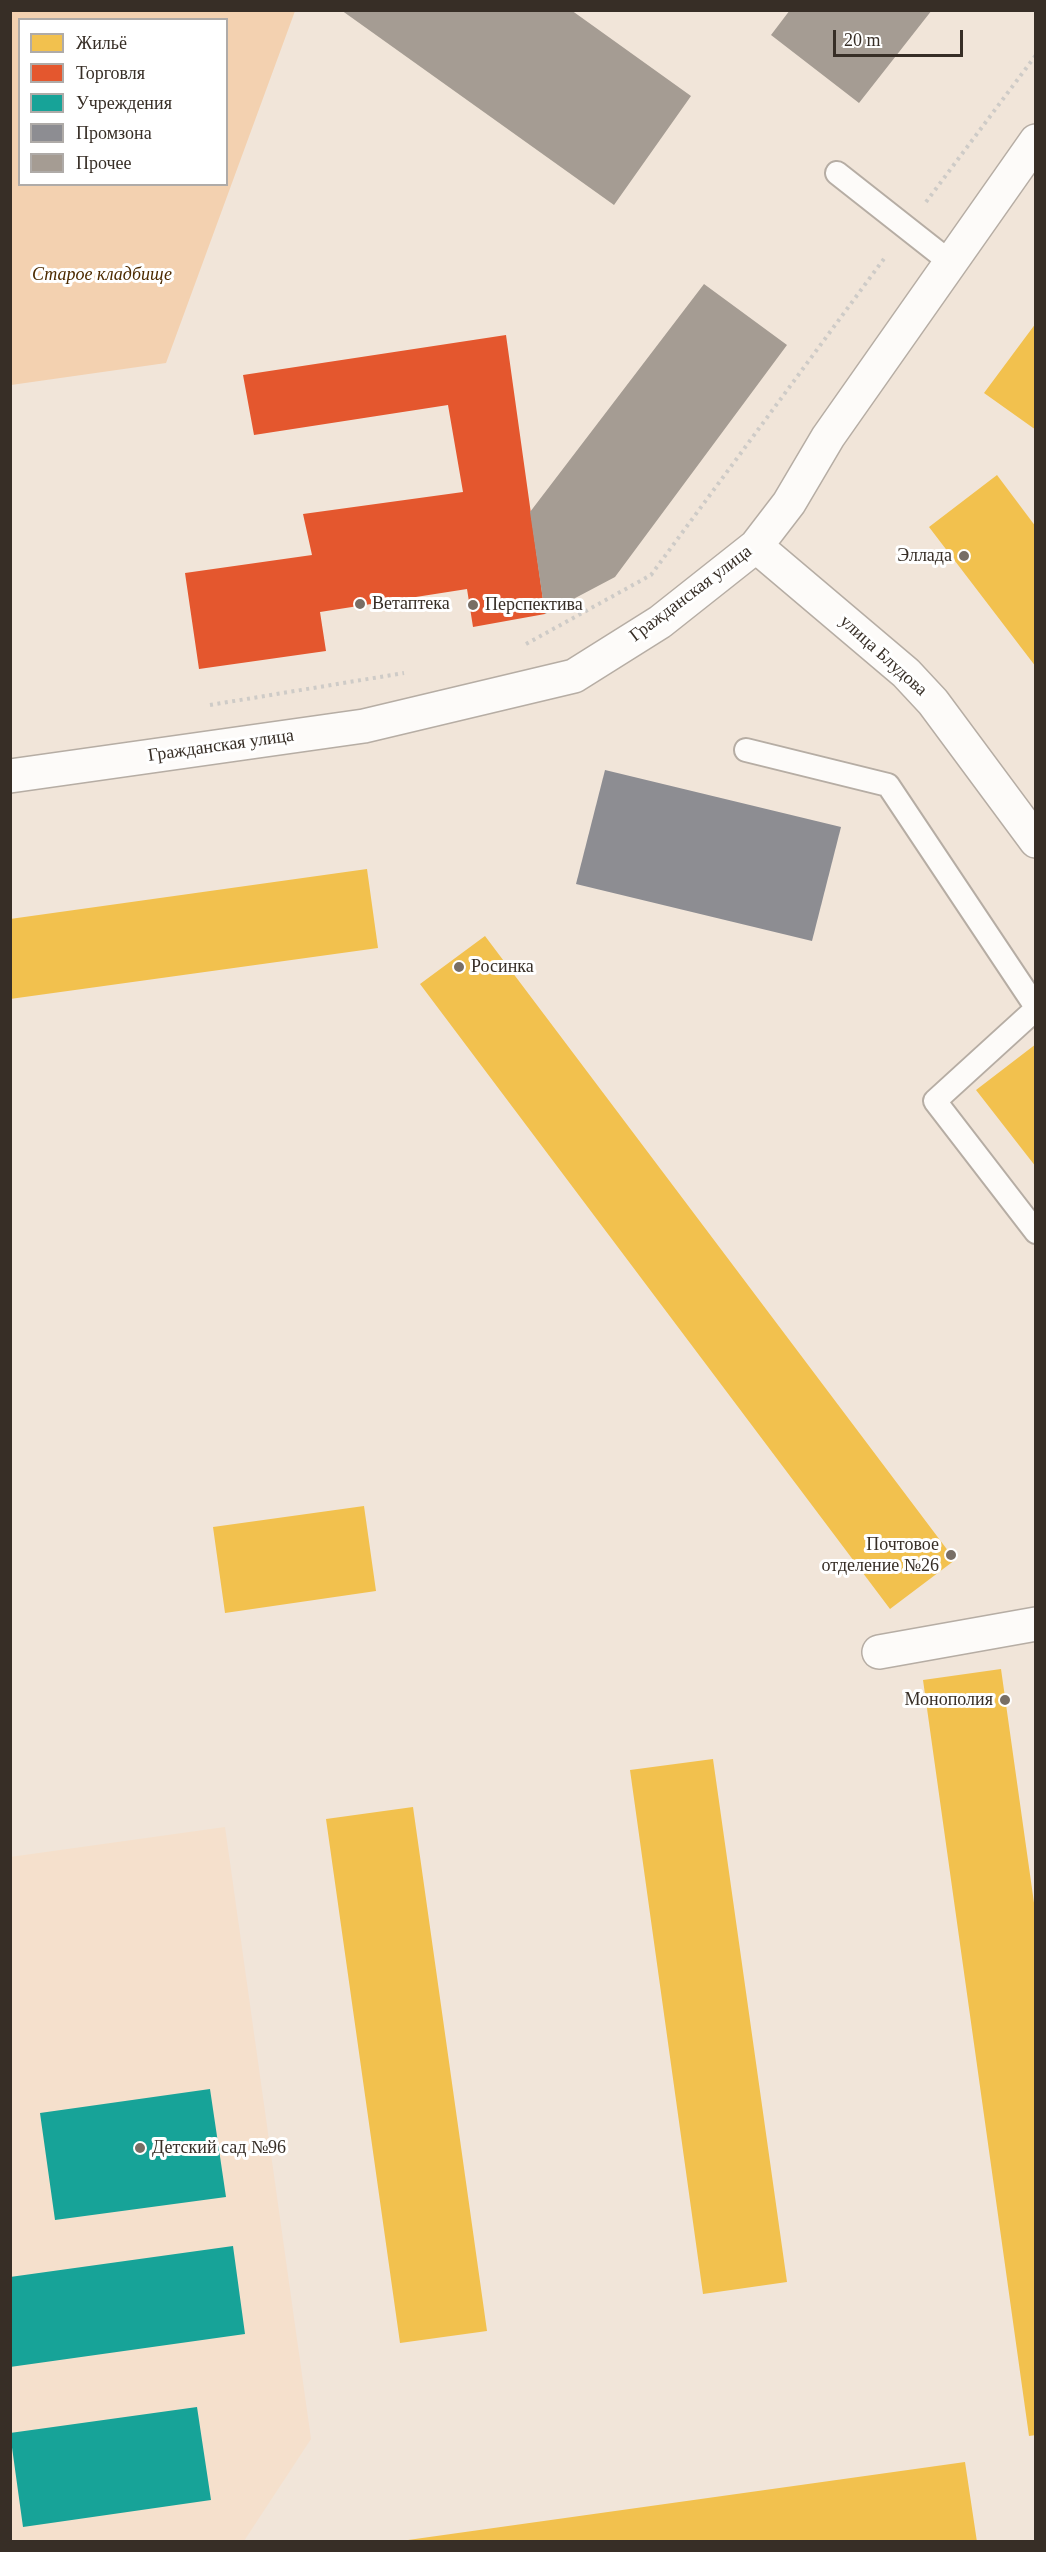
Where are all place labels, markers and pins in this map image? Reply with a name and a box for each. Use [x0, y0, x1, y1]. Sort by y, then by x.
place label: Эллада [897, 545, 952, 567]
marker: Эллада [957, 549, 971, 563]
place label: Ветаптека [372, 593, 450, 615]
place label: Перспектива [485, 594, 583, 616]
marker: Ветаптека [353, 597, 367, 611]
marker: Перспектива [466, 598, 480, 612]
place label: Росинка [471, 956, 534, 978]
marker: Росинка [452, 960, 466, 974]
place label: Почтовое отделение №26 [822, 1534, 939, 1576]
marker: Почтовое отделение №26 [944, 1548, 958, 1562]
place label: Монополия [905, 1689, 993, 1711]
marker: Монополия [998, 1693, 1012, 1707]
place label: Детский сад №96 [152, 2137, 286, 2159]
marker: Детский сад №96 [133, 2141, 147, 2155]

